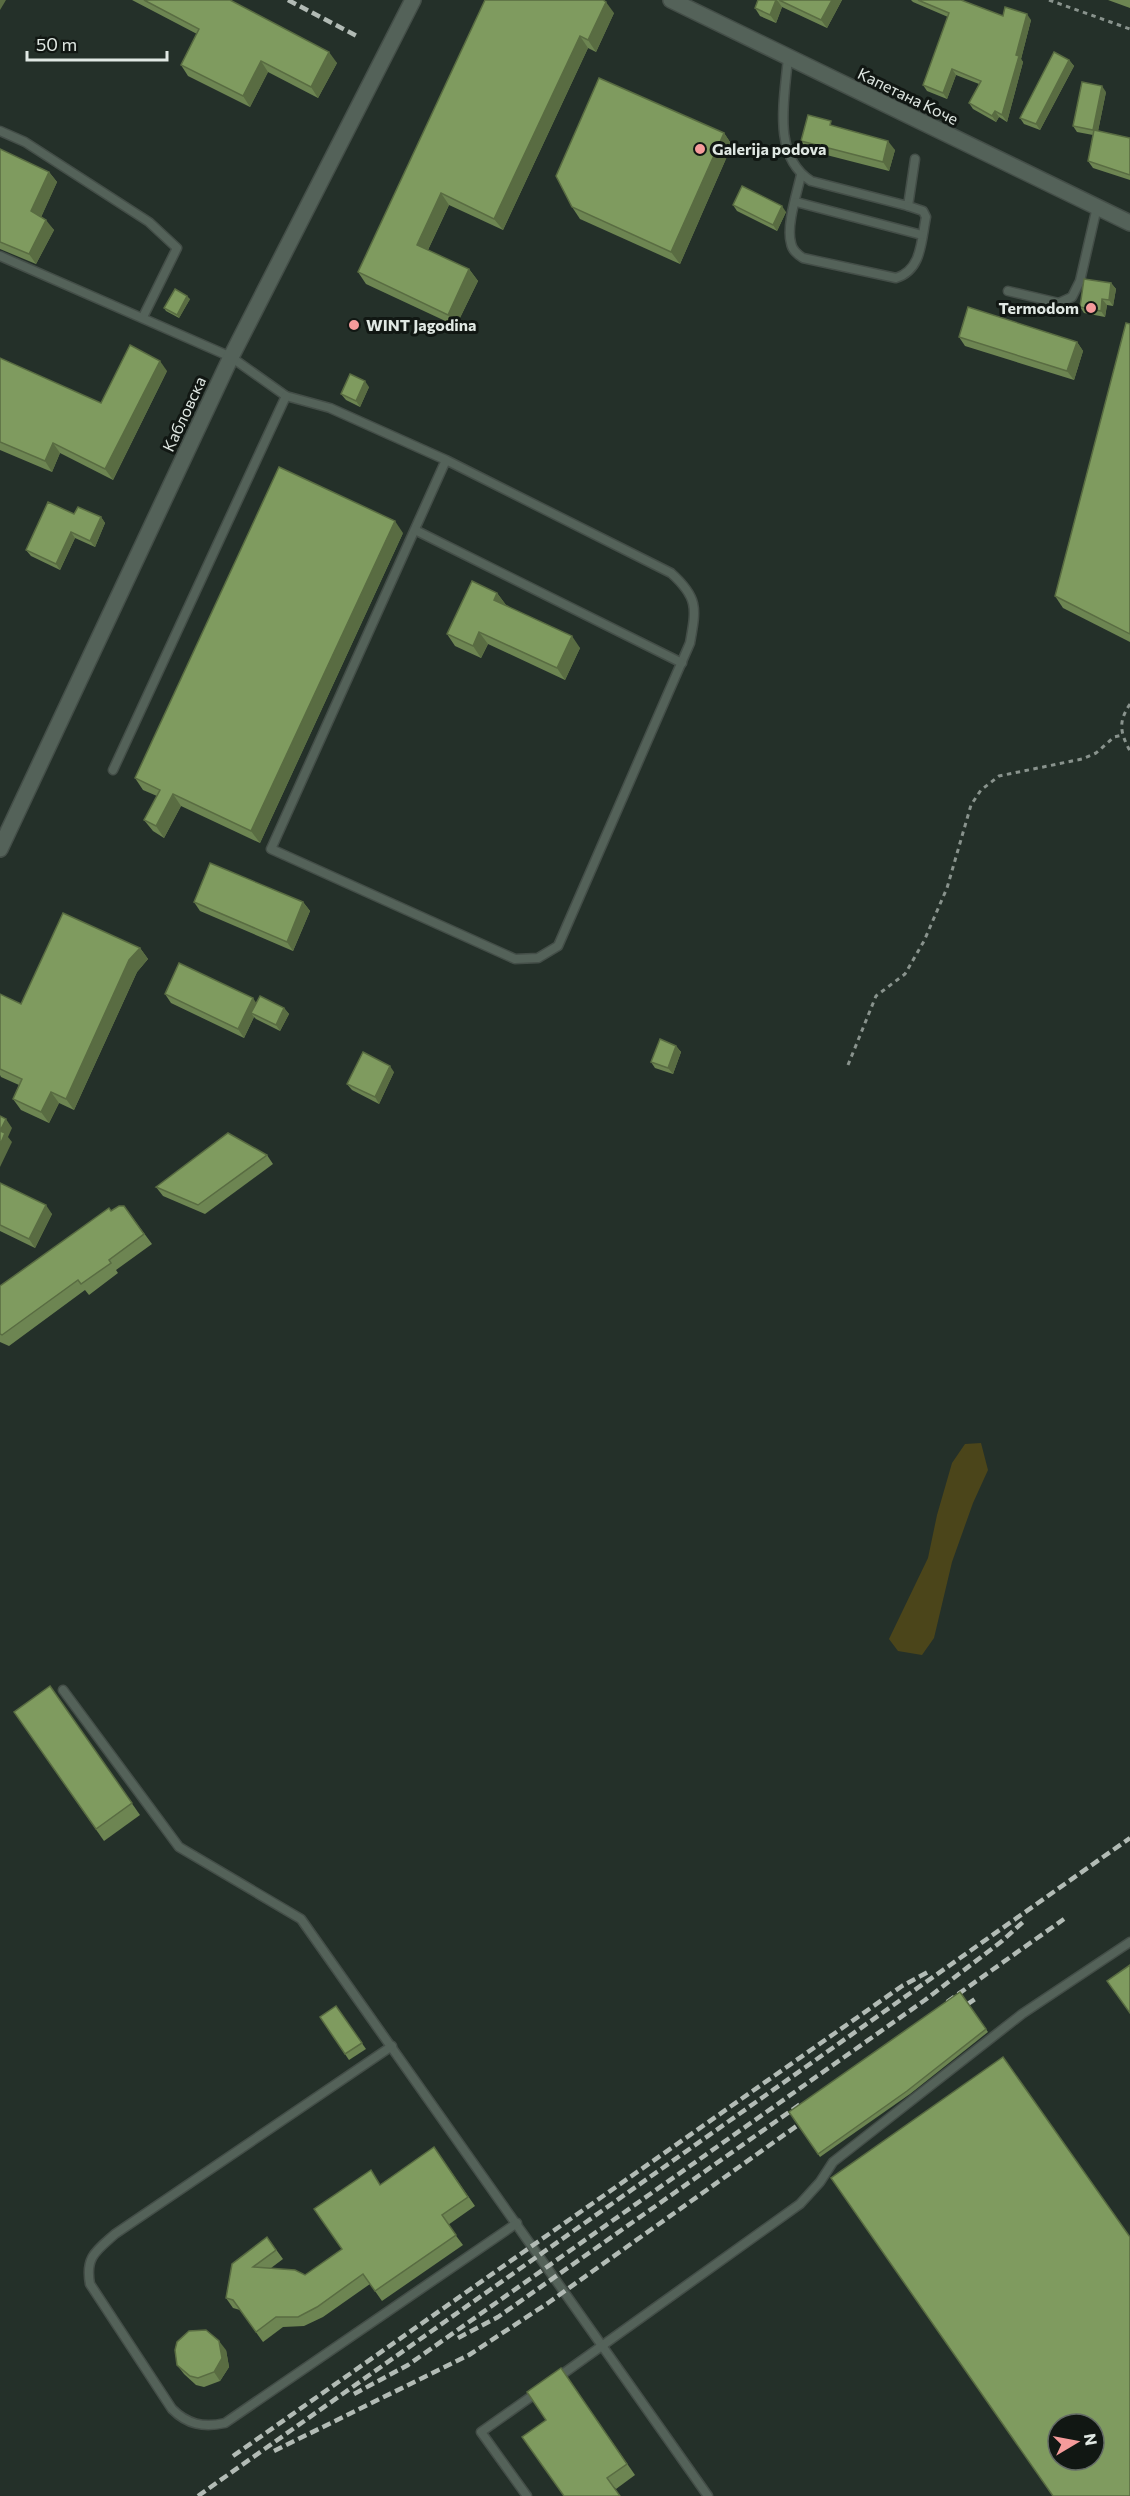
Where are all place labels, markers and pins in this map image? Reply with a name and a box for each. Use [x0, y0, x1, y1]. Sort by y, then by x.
place label: Galerija podova [712, 139, 826, 158]
marker: Galerija podova [693, 142, 707, 156]
place label: Termodom [998, 298, 1079, 317]
marker: Termodom [1084, 301, 1098, 315]
place label: WINT Jagodina [366, 315, 476, 334]
marker: WINT Jagodina [347, 318, 361, 332]

